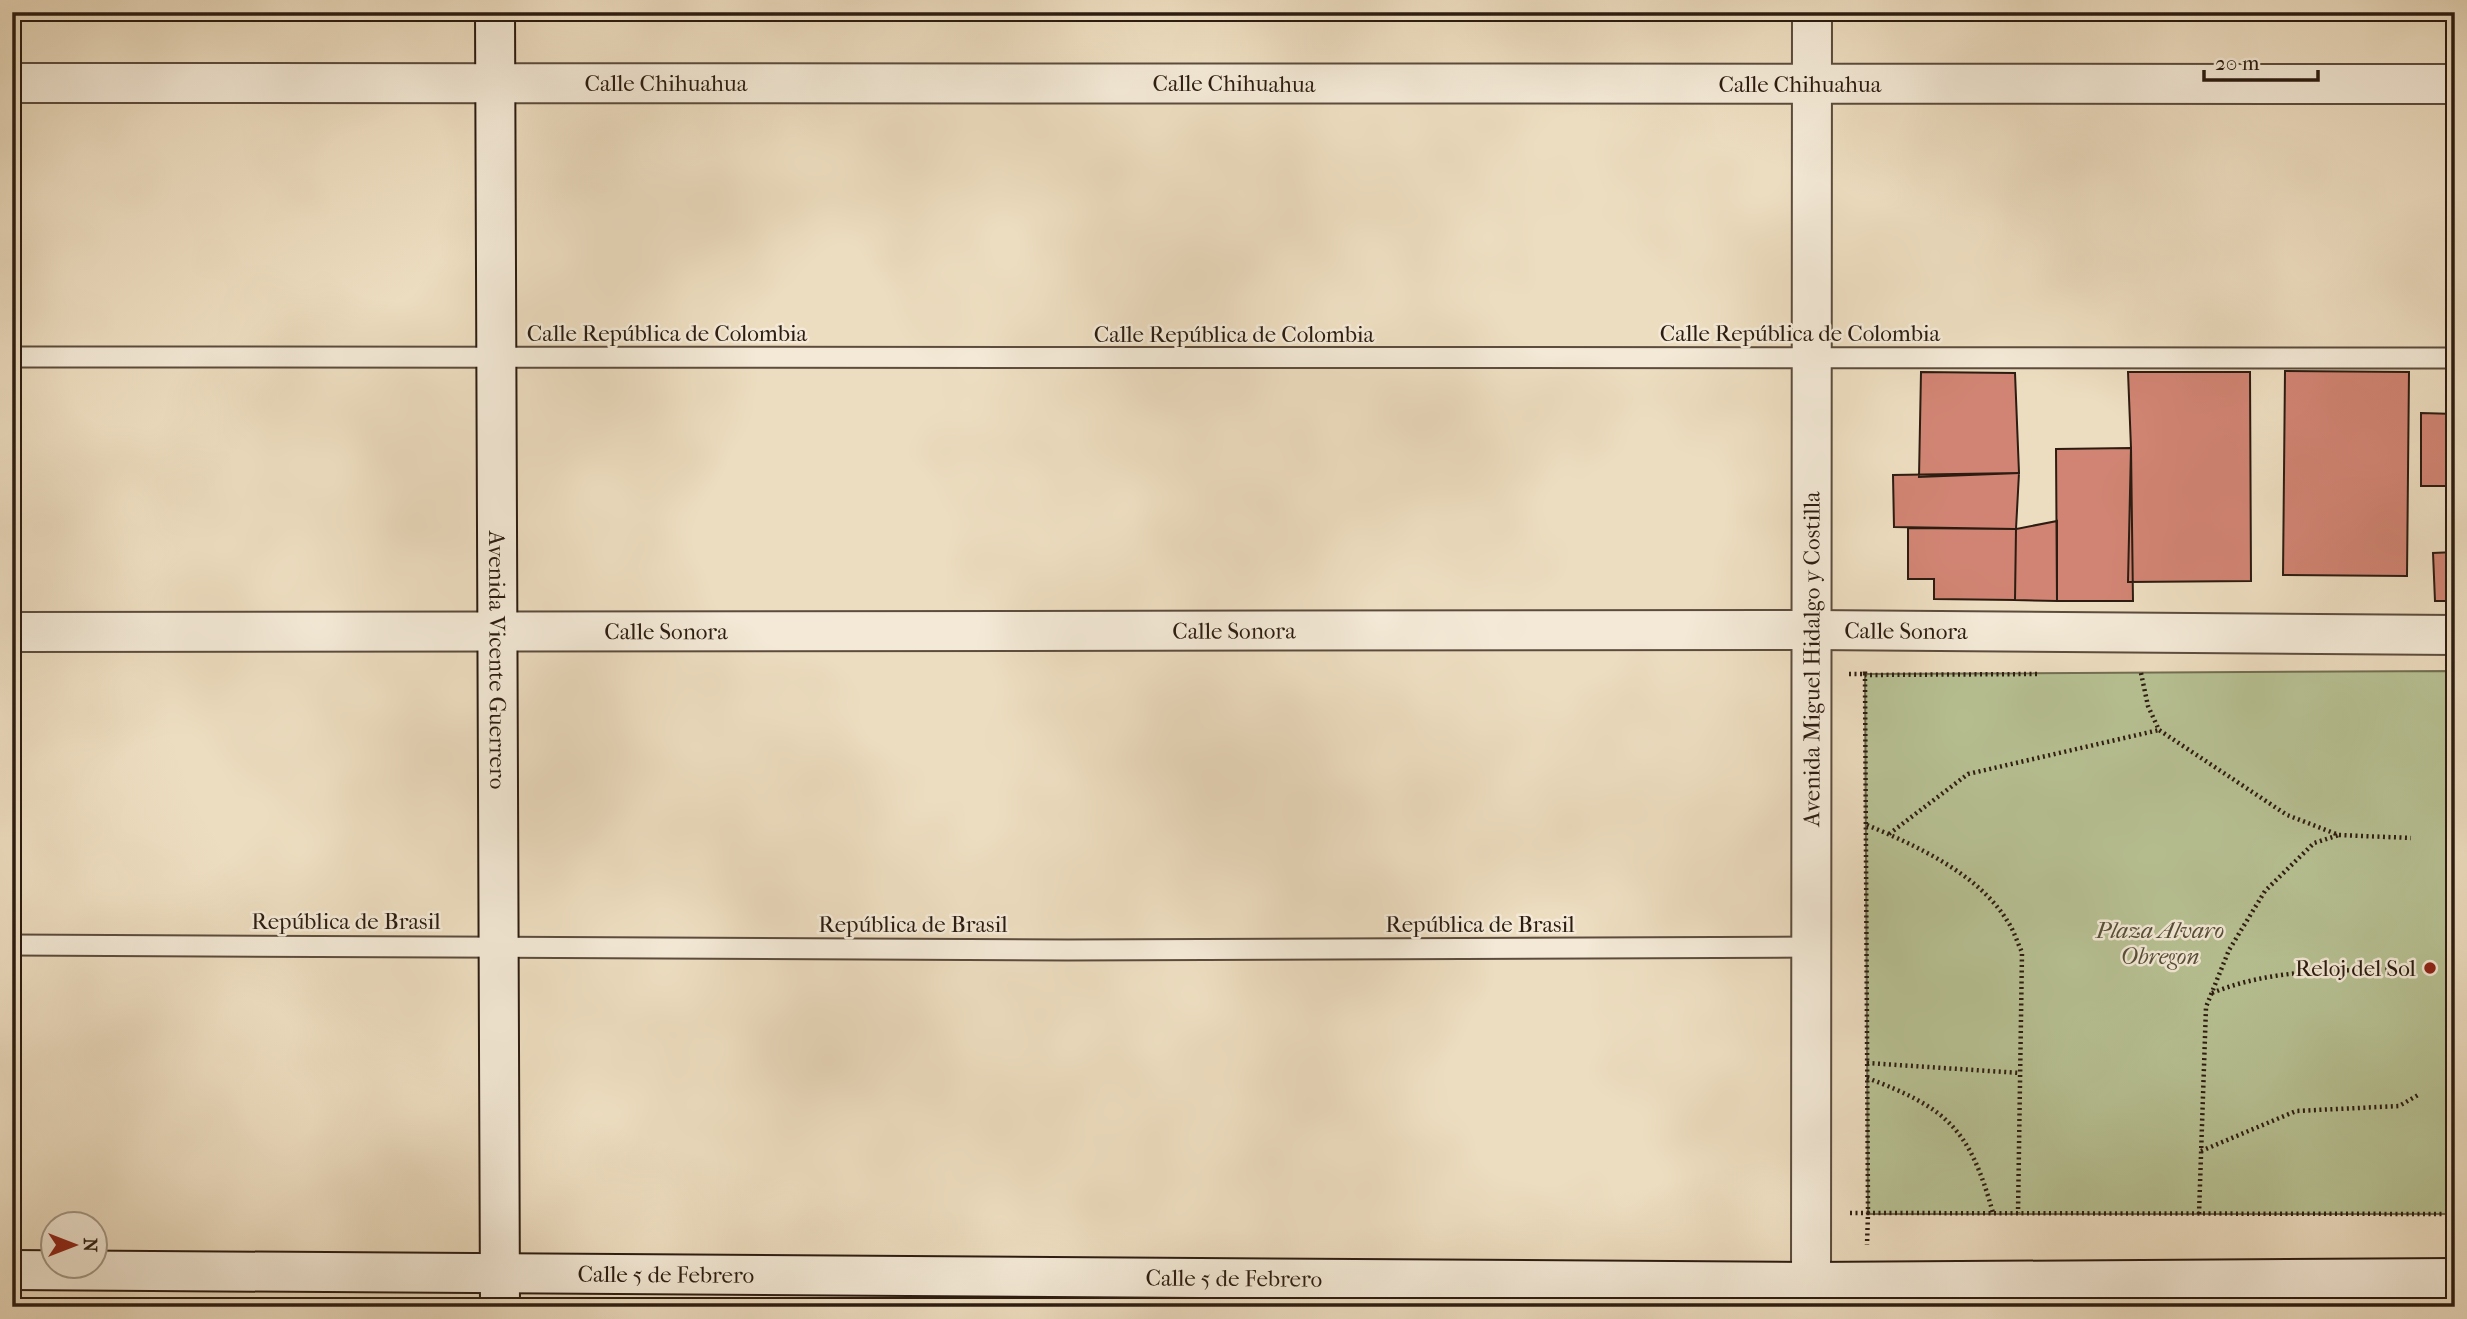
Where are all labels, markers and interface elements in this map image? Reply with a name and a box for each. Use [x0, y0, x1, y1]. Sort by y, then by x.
scale bar [2204, 38, 2318, 82]
text: 20 m [2215, 51, 2260, 75]
street label: Calle Chihuahua [585, 70, 748, 97]
street label: Calle Chihuahua [1153, 70, 1316, 97]
street label: Calle Chihuahua [1719, 70, 1882, 97]
street label: Calle República de Colombia [527, 320, 808, 347]
street label: Calle República de Colombia [1660, 320, 1941, 347]
street label: Calle República de Colombia [1094, 321, 1375, 348]
street label: Avenida Miguel Hidalgo y Costilla [1798, 491, 1825, 828]
street label: Avenida Vicente Guerrero [483, 530, 512, 789]
street label: Calle Sonora [1172, 617, 1296, 644]
street label: Calle Sonora [1844, 617, 1968, 645]
street label: Calle Sonora [604, 618, 728, 645]
street label: República de Brasil [251, 908, 441, 935]
street label: República de Brasil [818, 911, 1008, 938]
street label: República de Brasil [1385, 911, 1575, 938]
park label: Plaza Alvaro Obregon [2095, 917, 2224, 970]
place label: Reloj del Sol [2295, 955, 2417, 982]
marker: Reloj del Sol [2422, 960, 2438, 976]
north arrow [38, 1210, 108, 1280]
text: N [79, 1238, 101, 1253]
street label: Calle 5 de Febrero [578, 1260, 754, 1288]
street label: Calle 5 de Febrero [1146, 1264, 1322, 1292]

